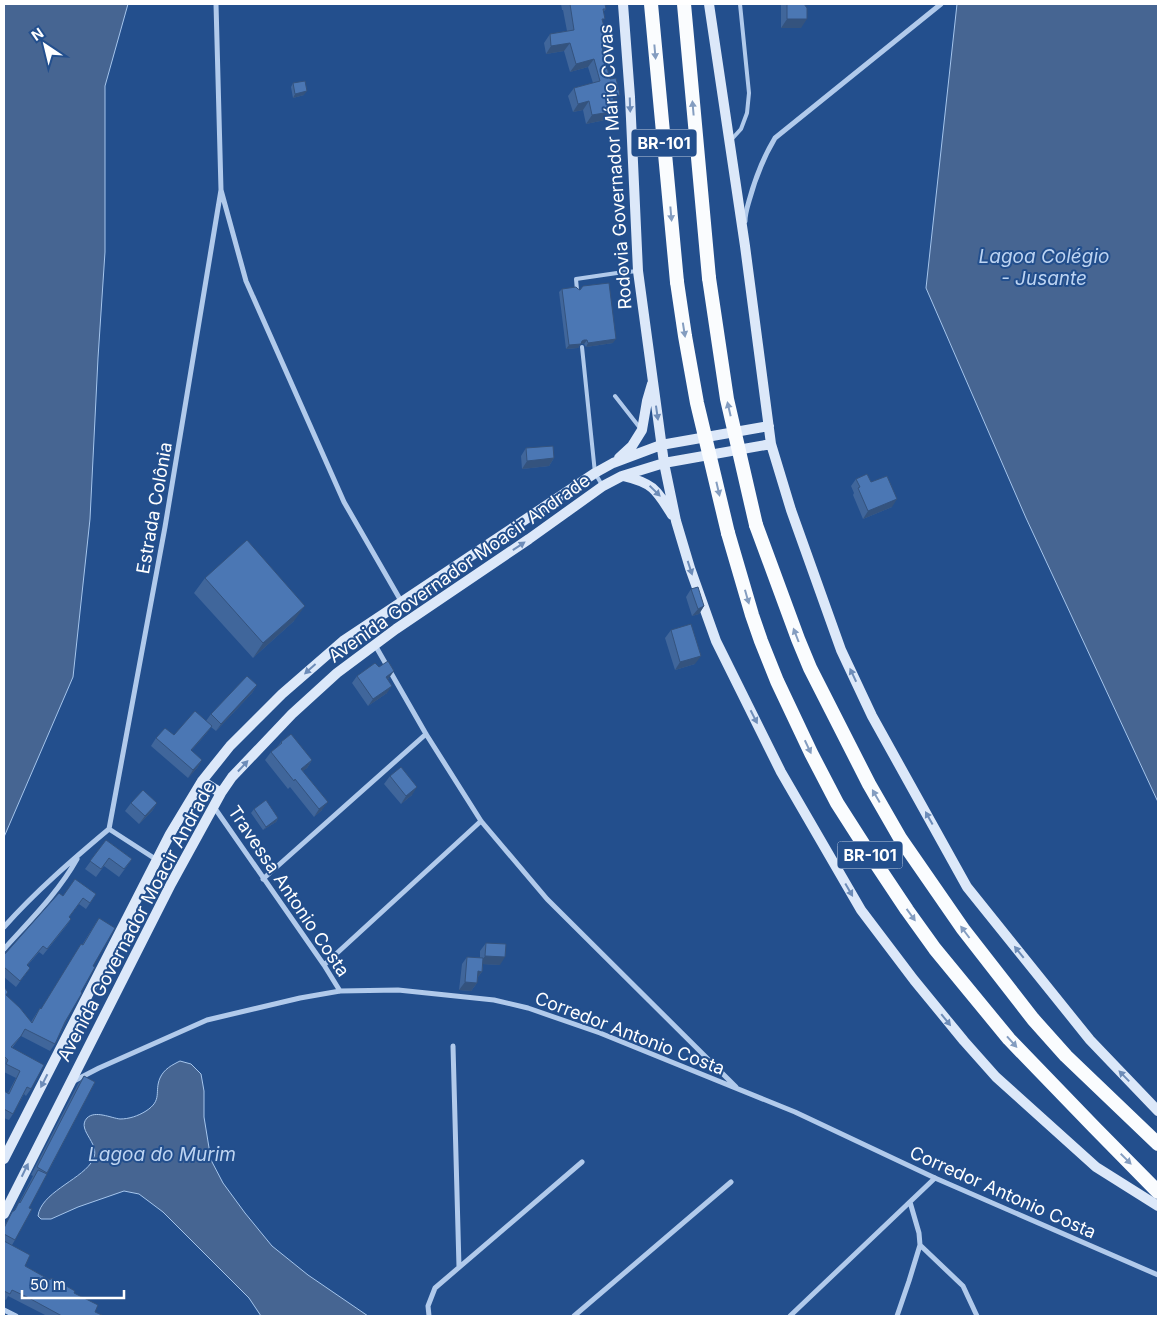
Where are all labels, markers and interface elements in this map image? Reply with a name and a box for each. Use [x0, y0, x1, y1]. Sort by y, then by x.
north arrow [20, 20, 70, 70]
text: N [28, 24, 47, 44]
street label: Rodovia Governador Mário Covas [595, 24, 635, 310]
one-way arrow [651, 45, 659, 61]
one-way arrow [627, 97, 635, 113]
one-way arrow [689, 100, 697, 116]
road number: BR-101 [632, 130, 696, 156]
one-way arrow [667, 206, 675, 222]
water label: Lagoa Colégio - Jusante [979, 245, 1109, 290]
one-way arrow [681, 323, 689, 339]
one-way arrow [725, 402, 733, 417]
one-way arrow [653, 405, 661, 421]
street label: Estrada Colônia [132, 440, 176, 576]
street label: Avenida Governador Moacir Andrade [324, 469, 594, 667]
one-way arrow [714, 482, 722, 497]
one-way arrow [649, 485, 661, 497]
one-way arrow [513, 541, 526, 550]
one-way arrow [687, 560, 695, 575]
one-way arrow [743, 589, 751, 604]
one-way arrow [792, 627, 800, 642]
one-way arrow [305, 663, 317, 675]
one-way arrow [848, 667, 857, 682]
one-way arrow [750, 710, 758, 724]
one-way arrow [804, 740, 812, 754]
one-way arrow [237, 760, 249, 772]
street label: Avenida Governador Moacir Andrade [53, 777, 219, 1065]
one-way arrow [872, 789, 880, 804]
street label: Travessa Antonio Costa [224, 802, 354, 980]
one-way arrow [924, 811, 933, 825]
road number: BR-101 [838, 842, 902, 868]
one-way arrow [845, 883, 854, 896]
one-way arrow [906, 908, 916, 922]
one-way arrow [960, 925, 970, 939]
one-way arrow [1014, 946, 1024, 959]
street label: Corredor Antonio Costa [532, 987, 728, 1079]
one-way arrow [941, 1013, 952, 1026]
one-way arrow [1007, 1036, 1018, 1049]
one-way arrow [1118, 1070, 1130, 1082]
one-way arrow [40, 1074, 48, 1088]
street label: Corredor Antonio Costa [907, 1141, 1099, 1243]
water label: Lagoa do Murim [88, 1143, 236, 1166]
one-way arrow [1120, 1153, 1132, 1165]
one-way arrow [21, 1163, 30, 1178]
scale bar [22, 1268, 125, 1300]
text: 50 m [30, 1275, 66, 1294]

